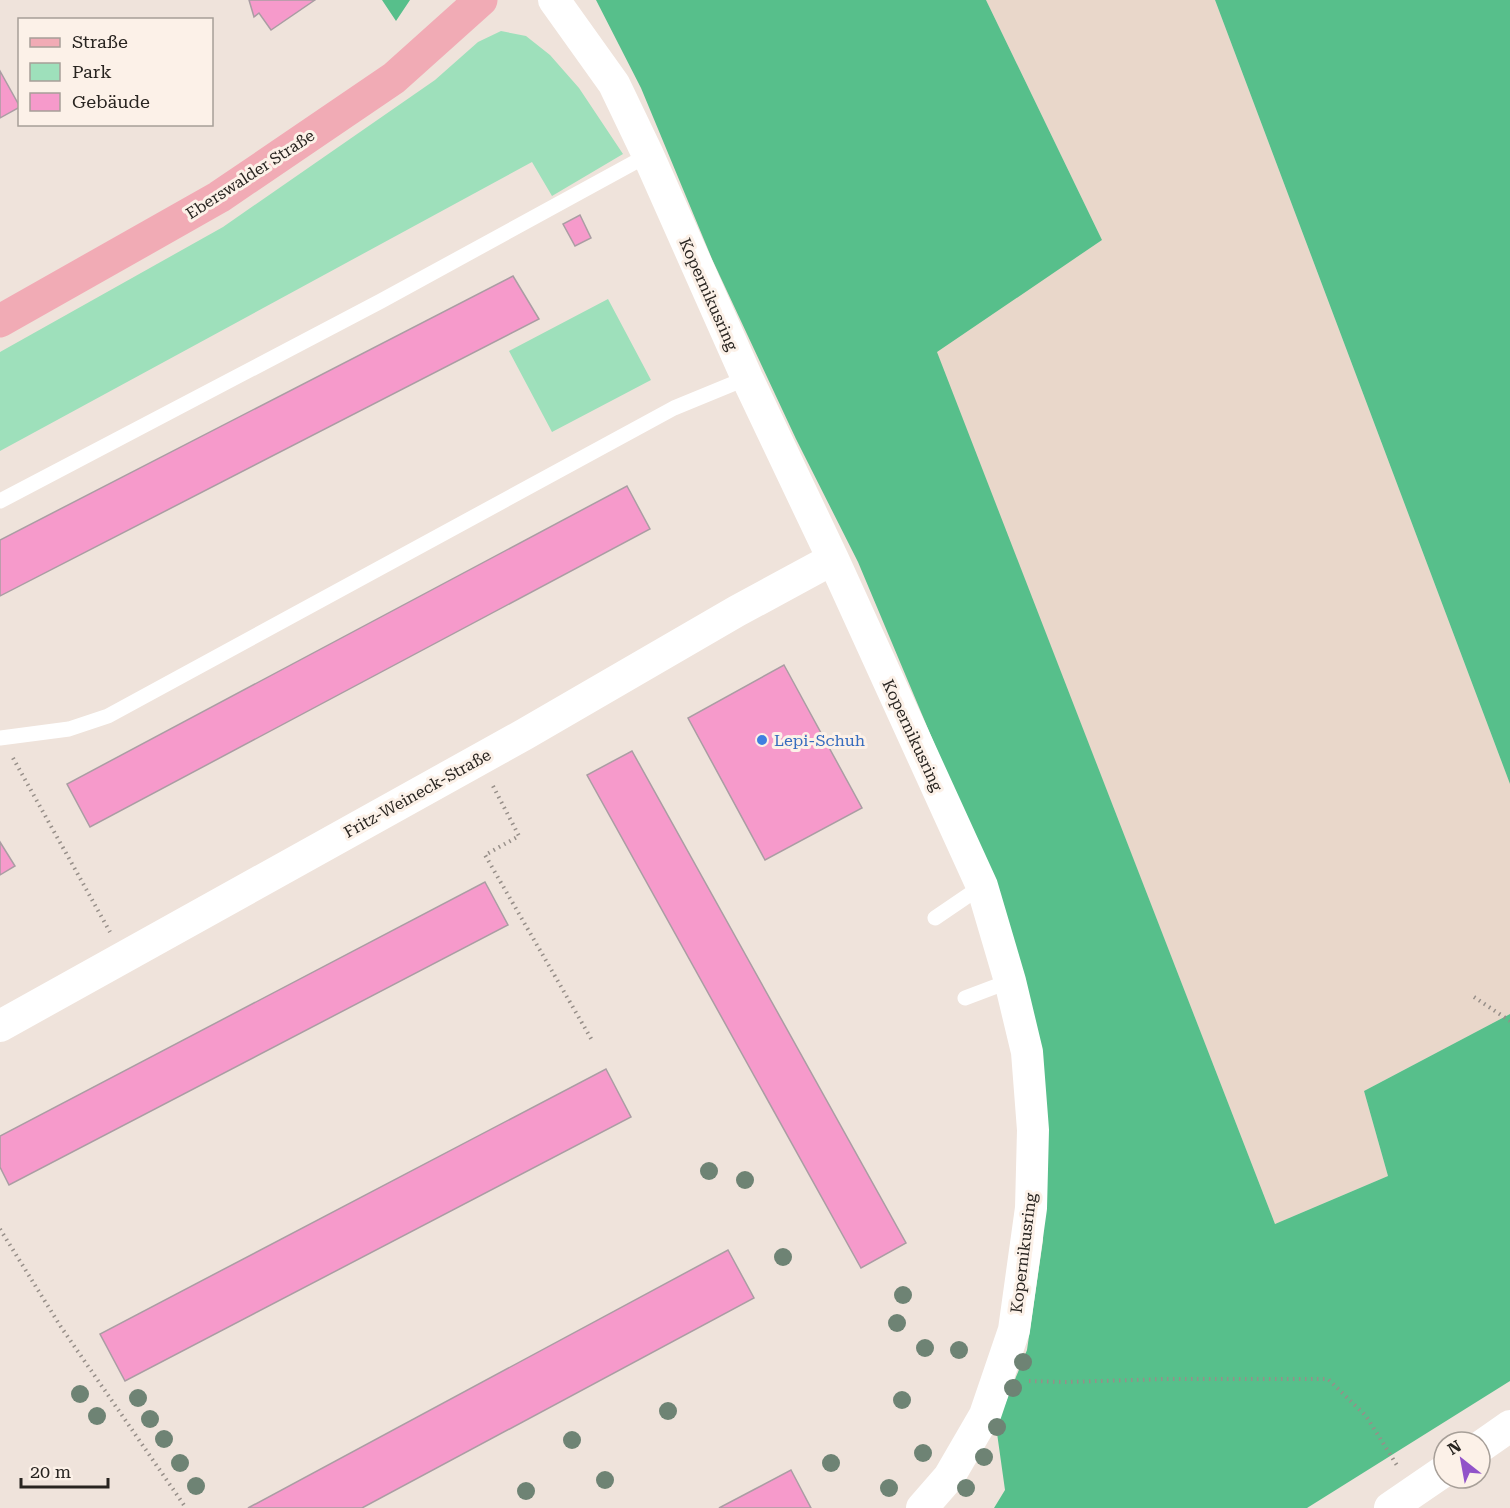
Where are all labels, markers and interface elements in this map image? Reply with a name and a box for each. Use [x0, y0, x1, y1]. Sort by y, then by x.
legend [18, 18, 213, 126]
text: Straße [72, 31, 128, 52]
text: Park [72, 61, 112, 82]
text: Gebäude [72, 91, 150, 112]
street label: Eberswalder Straße [182, 126, 318, 223]
street label: Kopernikusring [675, 235, 742, 354]
street label: Kopernikusring [878, 676, 947, 795]
place label: Lepi-Schuh [774, 731, 865, 750]
marker: Lepi-Schuh [755, 733, 769, 747]
street label: Fritz-Weineck-Straße [340, 745, 494, 842]
street label: Kopernikusring [1007, 1191, 1040, 1314]
north arrow [1432, 1430, 1492, 1490]
text: N [1444, 1436, 1465, 1459]
scale bar [21, 1451, 108, 1489]
text: 20 m [30, 1461, 71, 1482]

